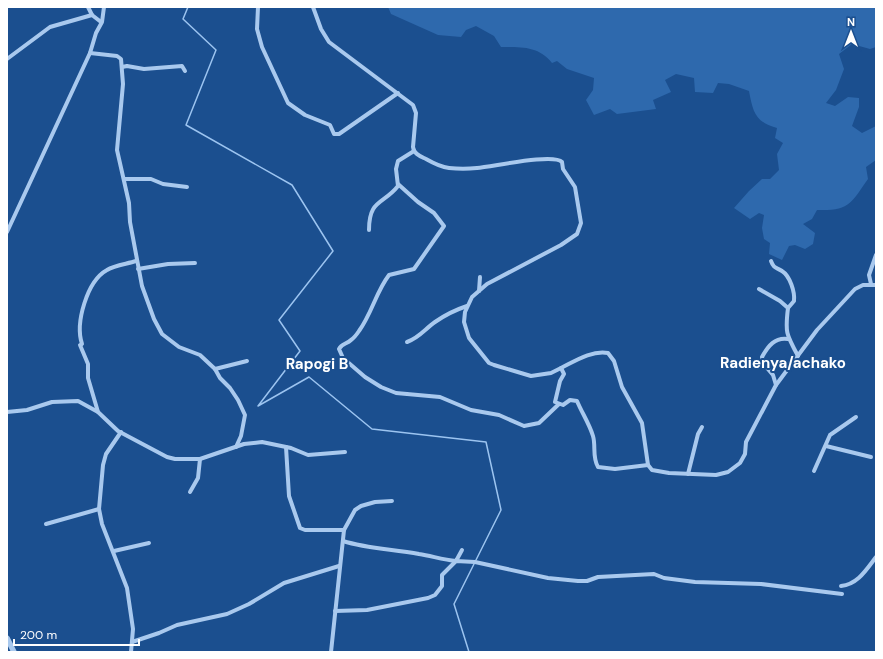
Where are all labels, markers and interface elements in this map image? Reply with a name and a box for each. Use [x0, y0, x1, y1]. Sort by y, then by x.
north arrow [831, 12, 871, 52]
text: N [847, 15, 855, 29]
district label: Radienya/achako [720, 353, 846, 373]
district label: Rapogi B [286, 354, 348, 374]
scale bar [14, 621, 139, 647]
text: 200 m [20, 627, 57, 643]

